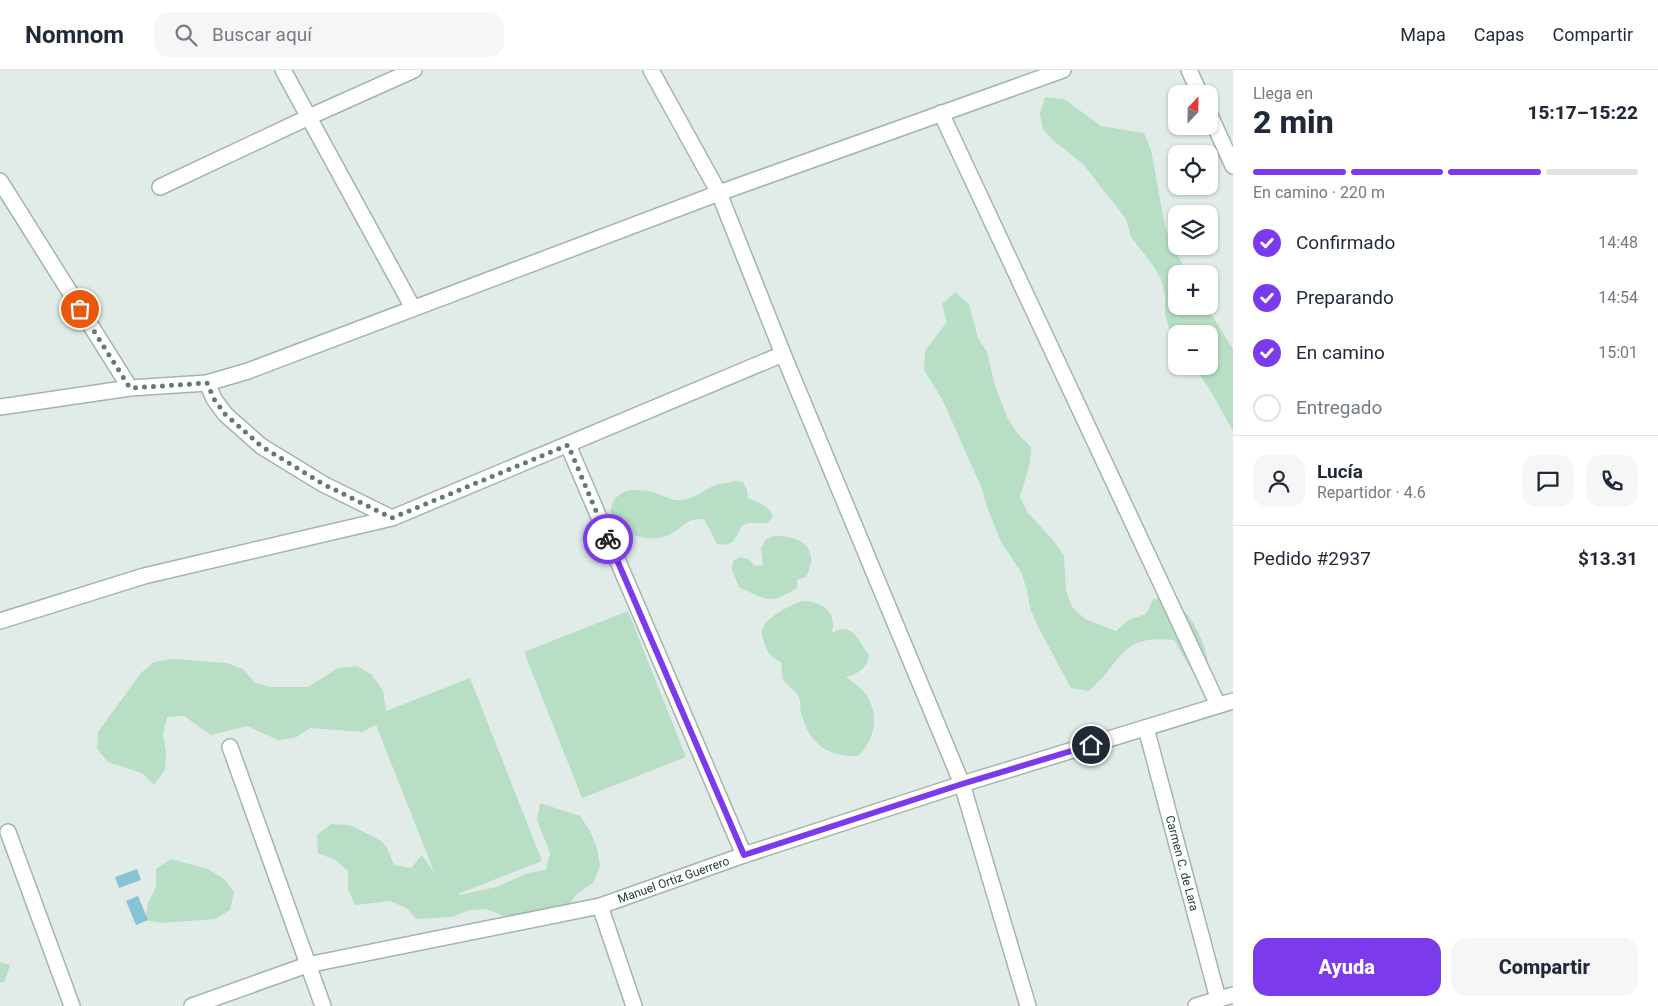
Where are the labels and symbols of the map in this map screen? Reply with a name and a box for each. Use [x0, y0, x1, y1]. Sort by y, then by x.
north arrow [1168, 85, 1218, 135]
pin [59, 288, 101, 330]
courier [583, 514, 633, 564]
pin [1070, 724, 1112, 766]
street label: Carmen C. de Lara [1163, 814, 1201, 913]
street label: Manuel Ortiz Guerrero [616, 854, 731, 906]

